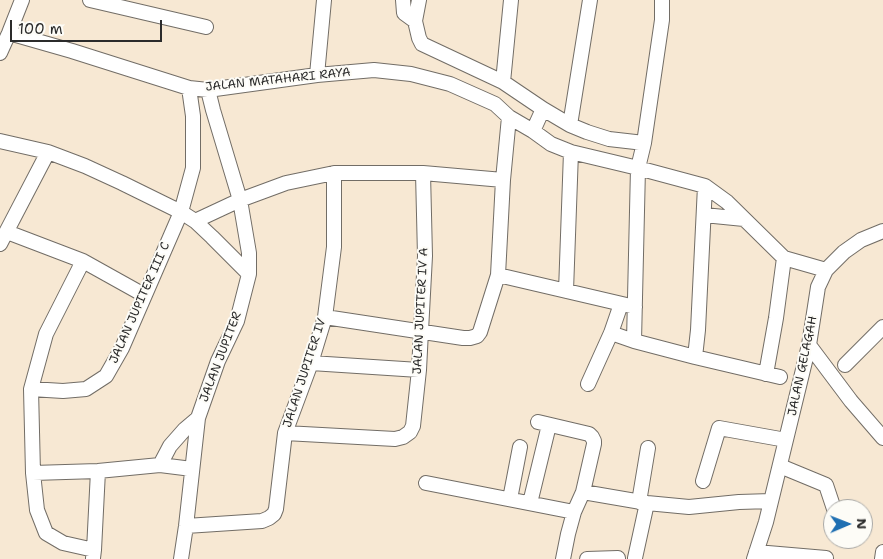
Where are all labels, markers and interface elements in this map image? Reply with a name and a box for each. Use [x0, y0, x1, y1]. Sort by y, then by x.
scale bar [12, 10, 165, 42]
text: 100 m [18, 19, 63, 39]
street label: JALAN MATAHARI RAYA [205, 65, 351, 95]
street label: JALAN JUPITER III C [107, 240, 173, 366]
street label: JALAN JUPITER IV A [410, 247, 432, 375]
street label: JALAN JUPITER [197, 310, 245, 404]
street label: JALAN GELAGAH [785, 315, 821, 417]
street label: JALAN JUPITER IV [281, 317, 329, 429]
north arrow [823, 499, 873, 549]
text: N [853, 518, 871, 529]

